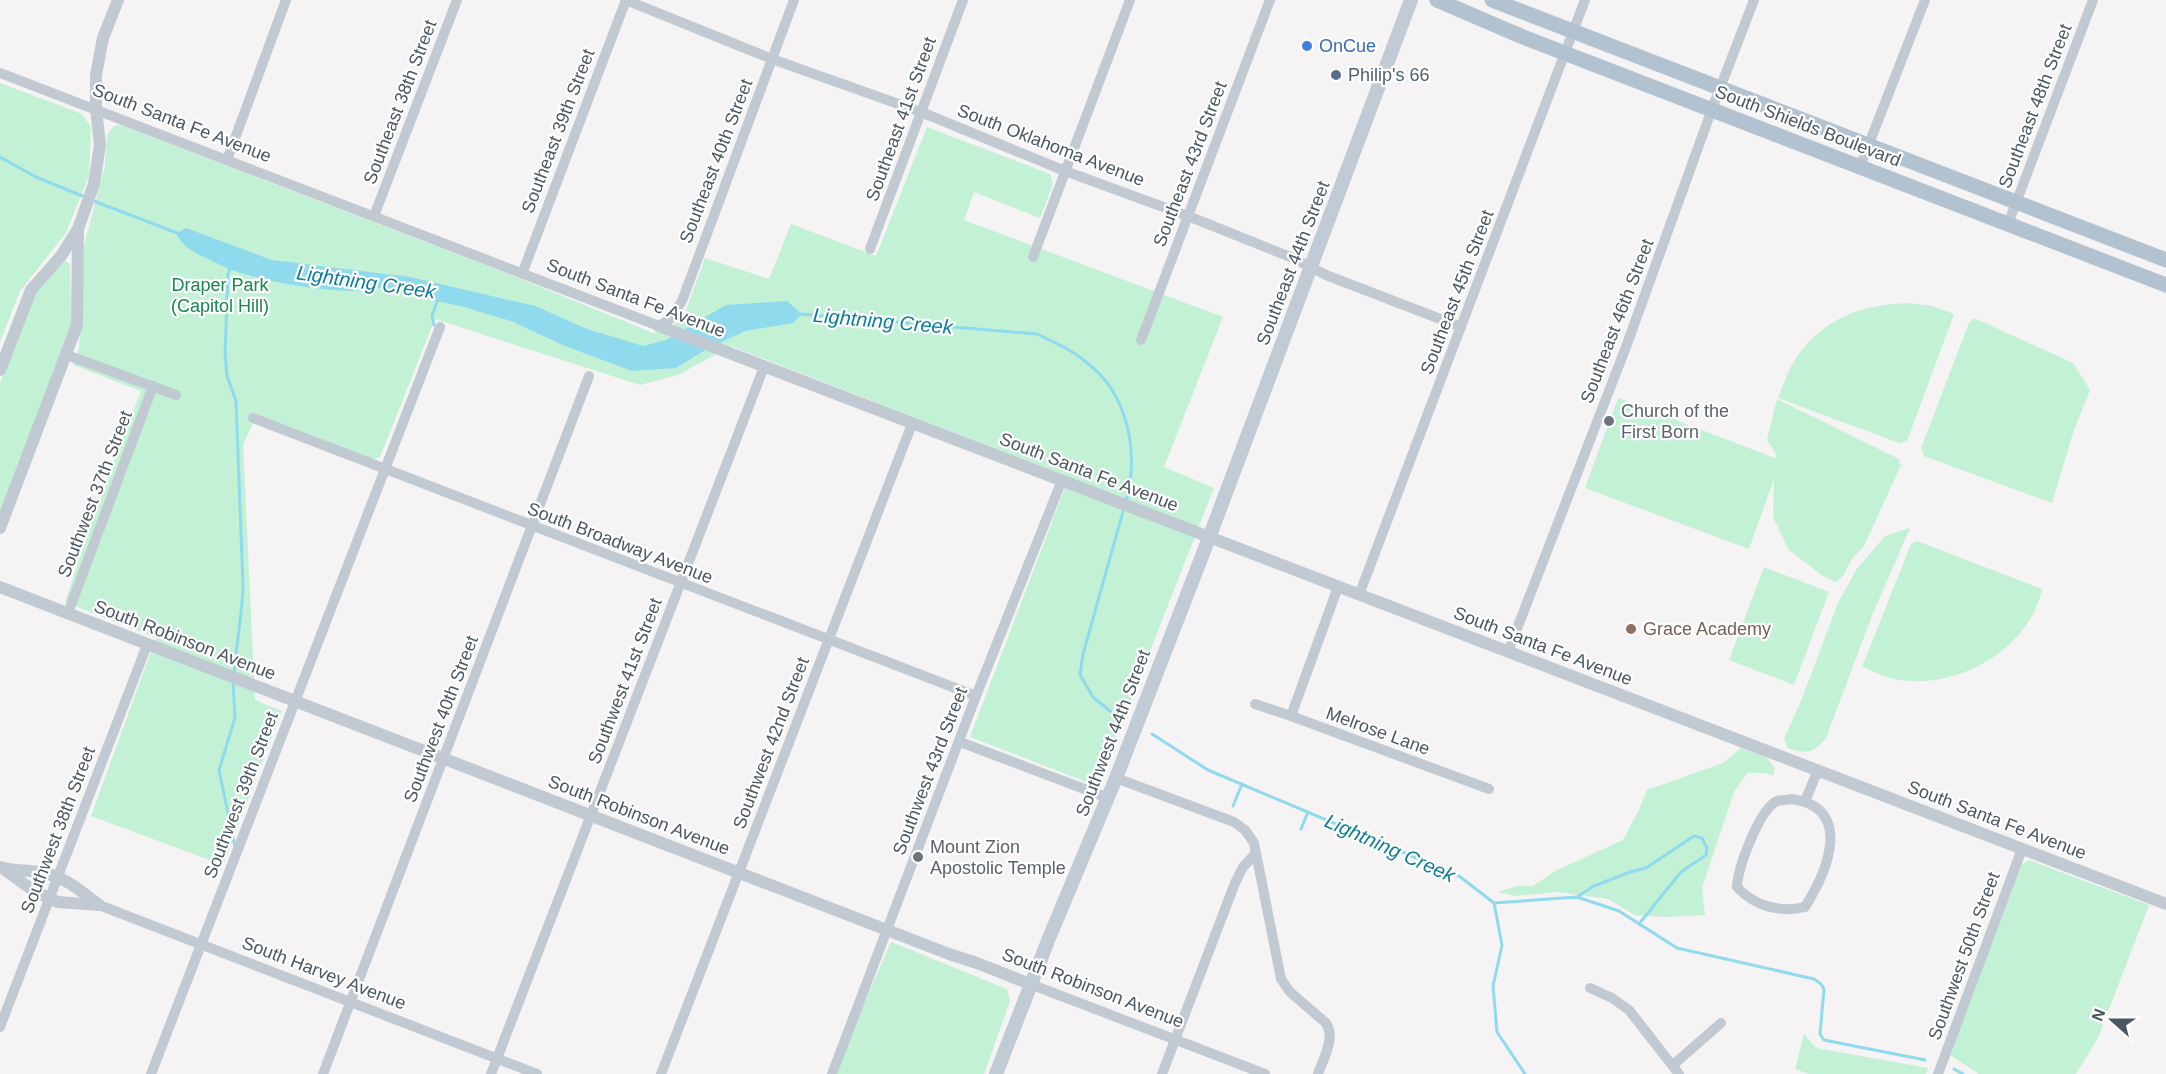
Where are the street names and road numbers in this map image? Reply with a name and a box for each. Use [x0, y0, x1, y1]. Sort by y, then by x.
street label: Southeast 38th Street [359, 17, 441, 187]
street label: Southeast 48th Street [1994, 21, 2076, 191]
street label: Southeast 41st Street [862, 34, 940, 204]
street label: Southeast 39th Street [517, 46, 599, 216]
street label: Southeast 40th Street [675, 76, 757, 246]
street label: Southeast 43rd Street [1149, 79, 1231, 249]
street label: South Santa Fe Avenue [90, 80, 274, 166]
street label: South Shields Boulevard [1712, 81, 1904, 171]
street label: South Oklahoma Avenue [955, 100, 1147, 190]
street label: Southeast 44th Street [1252, 178, 1334, 348]
street label: Southeast 45th Street [1416, 207, 1498, 377]
street label: Southeast 46th Street [1576, 236, 1658, 406]
street label: South Santa Fe Avenue [544, 255, 728, 341]
street label: Southwest 37th Street [54, 408, 136, 580]
street label: South Santa Fe Avenue [997, 429, 1181, 515]
street label: South Broadway Avenue [525, 498, 715, 588]
street label: Southwest 41st Street [584, 595, 666, 767]
street label: South Robinson Avenue [91, 596, 279, 684]
street label: South Santa Fe Avenue [1451, 603, 1635, 689]
street label: Southwest 40th Street [400, 633, 482, 805]
street label: Southwest 44th Street [1072, 647, 1154, 819]
street label: Southwest 42nd Street [729, 654, 813, 832]
street label: Southwest 43rd Street [889, 684, 971, 858]
street label: Melrose Lane [1323, 703, 1433, 759]
street label: Southwest 39th Street [200, 709, 282, 881]
street label: Southwest 38th Street [17, 744, 99, 916]
street label: South Robinson Avenue [545, 771, 733, 859]
street label: South Santa Fe Avenue [1905, 777, 2089, 863]
street label: Southwest 50th Street [1924, 869, 2004, 1043]
street label: South Harvey Avenue [239, 933, 409, 1013]
street label: South Robinson Avenue [999, 944, 1187, 1032]

